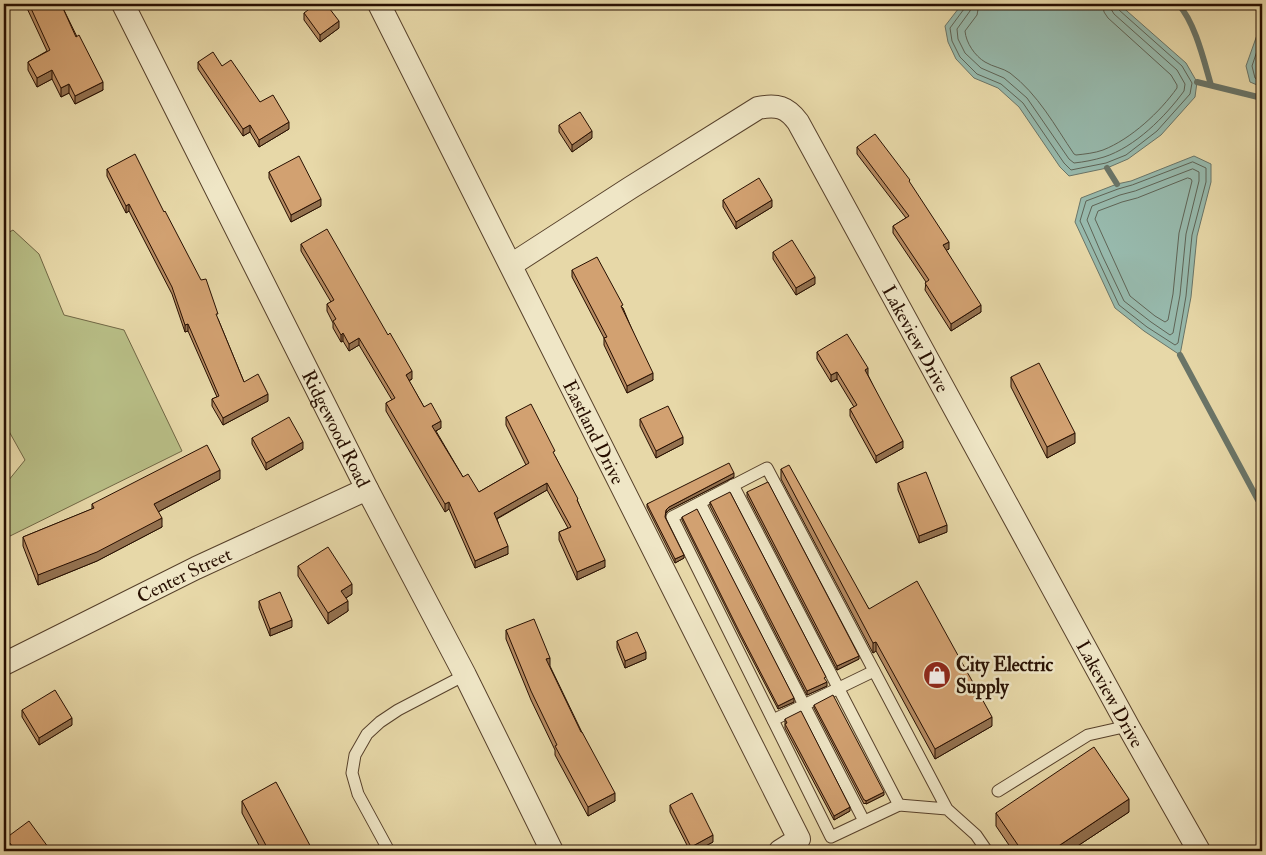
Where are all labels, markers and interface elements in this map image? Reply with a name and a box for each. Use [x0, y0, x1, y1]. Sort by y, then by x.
street label: Lakeview Drive [876, 281, 954, 397]
street label: Ridgewood Road [296, 366, 375, 492]
street label: Eastland Drive [557, 376, 630, 489]
street label: Center Street [133, 542, 236, 609]
street label: Lakeview Drive [1071, 636, 1149, 752]
place label: City Electric Supply [956, 653, 1054, 700]
shop icon: City Electric Supply [922, 660, 952, 690]

